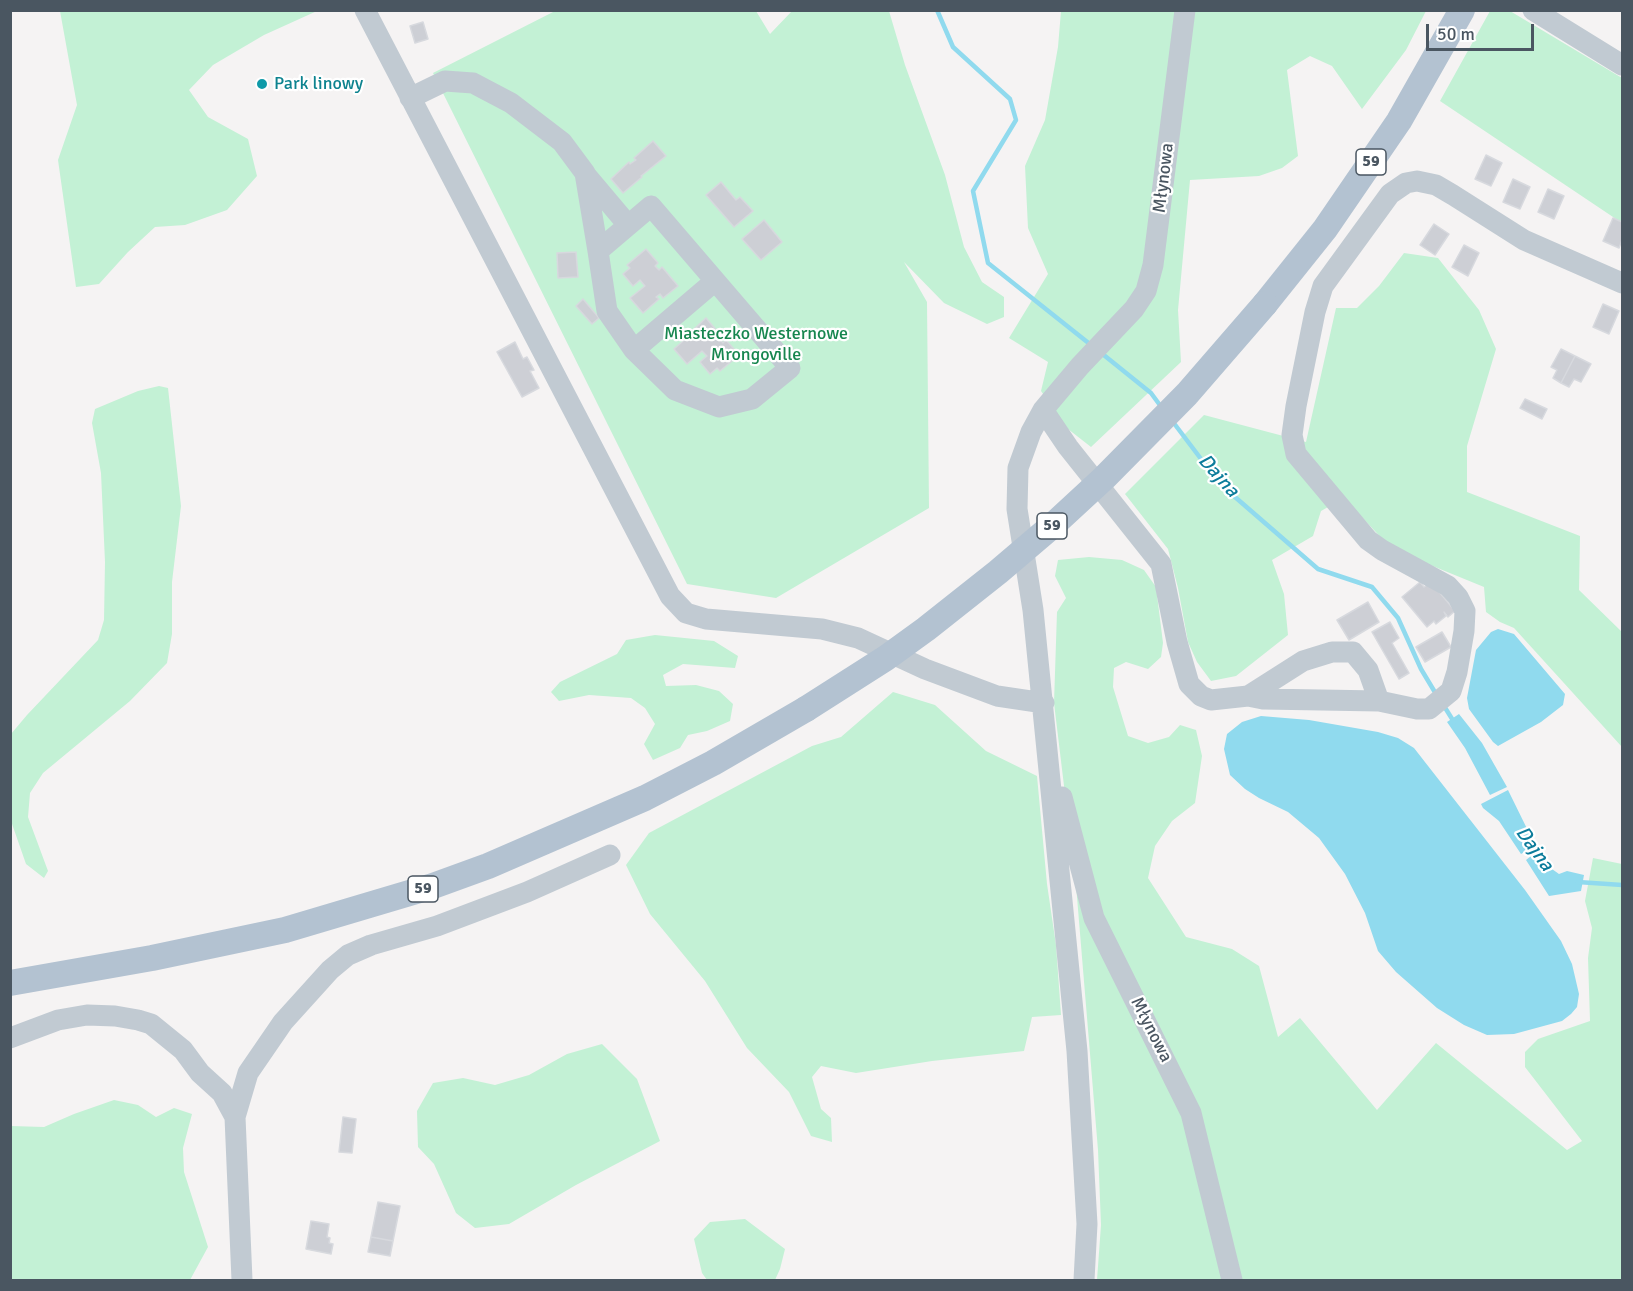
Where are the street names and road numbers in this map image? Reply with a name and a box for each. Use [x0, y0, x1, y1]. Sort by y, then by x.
street label: Młynowa [1149, 142, 1179, 214]
road number: 59 [1356, 149, 1386, 175]
road number: 59 [1037, 513, 1067, 539]
road number: 59 [408, 876, 438, 902]
street label: Młynowa [1125, 994, 1177, 1066]

